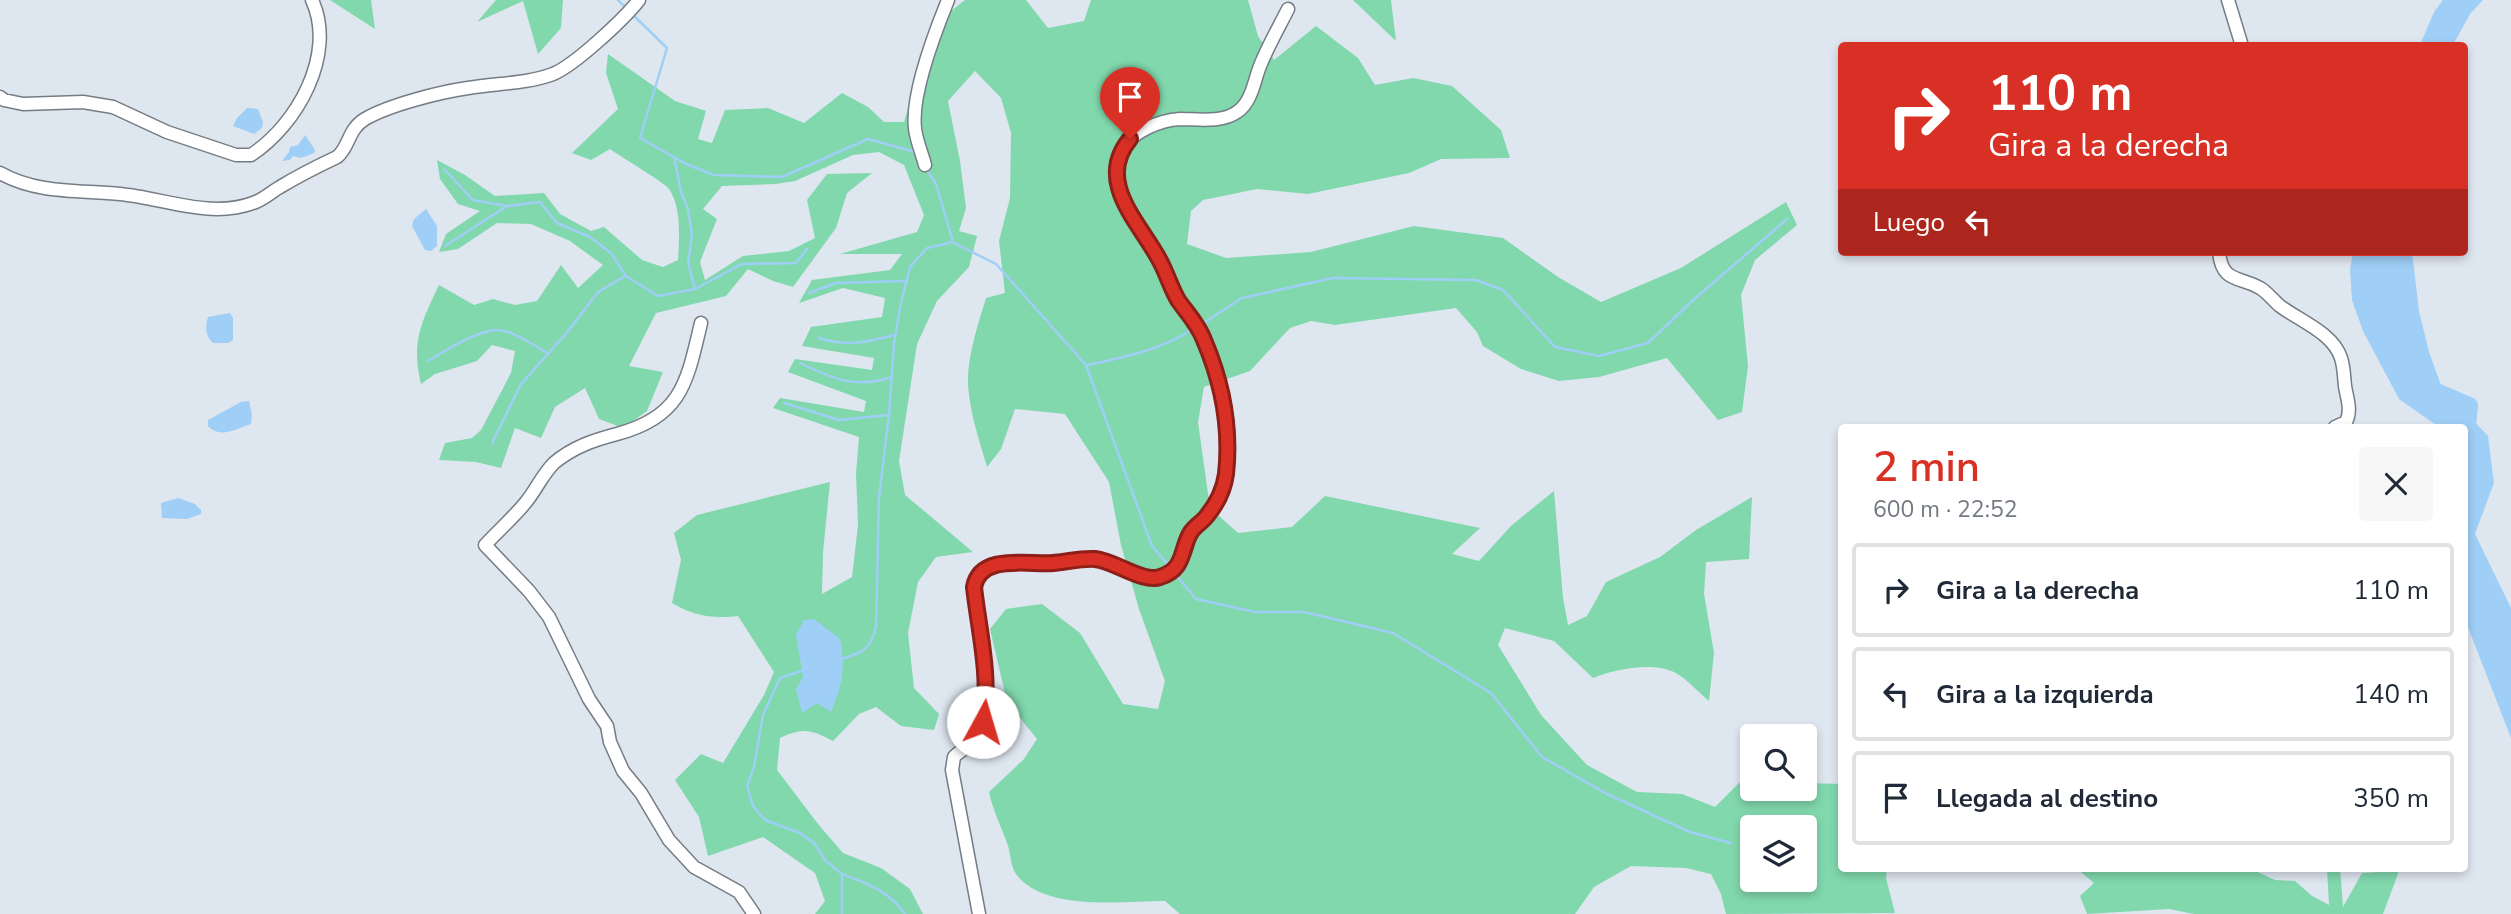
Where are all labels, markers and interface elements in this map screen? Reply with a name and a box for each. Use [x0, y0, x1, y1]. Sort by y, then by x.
text: 110 m [1988, 60, 2132, 127]
pin [1100, 67, 1160, 139]
icon: right [1873, 70, 1964, 161]
icon: arrive [1111, 78, 1149, 116]
text: Gira a la derecha [1988, 124, 2229, 167]
icon: left [1959, 203, 1997, 241]
text: Luego [1873, 205, 1945, 240]
text: 2 min [1873, 439, 1980, 496]
button: close [2359, 447, 2433, 521]
text: 600 m · 22:52 [1873, 494, 2018, 525]
icon: right [1877, 571, 1915, 609]
text: Gira a la derecha [1936, 573, 2139, 608]
text: 110 m [2353, 573, 2429, 608]
icon: left [1877, 675, 1915, 713]
text: Gira a la izquierda [1936, 677, 2154, 712]
text: 140 m [2353, 677, 2429, 712]
position arrow [946, 685, 1020, 759]
map controls [1740, 724, 1817, 892]
button: search [1740, 724, 1817, 801]
icon: arrive [1877, 779, 1915, 817]
text: Llegada al destino [1936, 781, 2158, 816]
text: 350 m [2353, 781, 2429, 816]
button: layers [1740, 815, 1817, 892]

